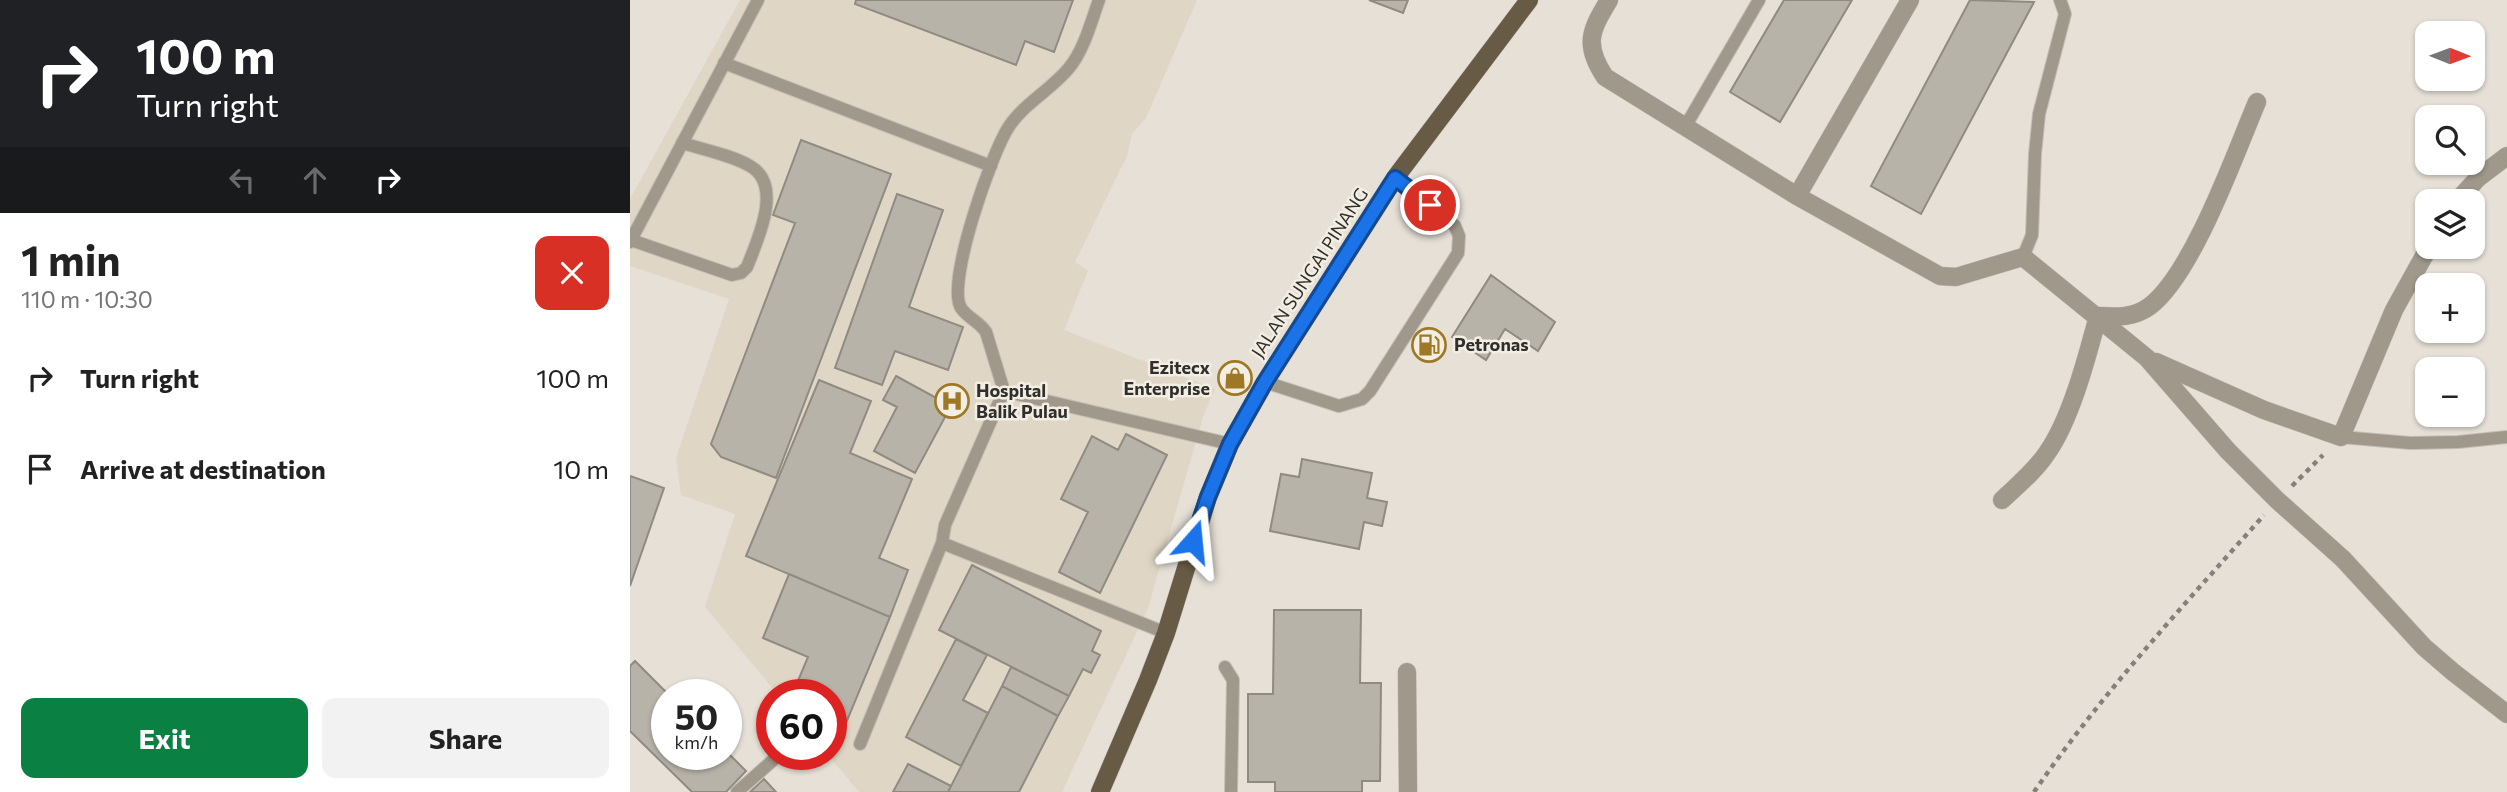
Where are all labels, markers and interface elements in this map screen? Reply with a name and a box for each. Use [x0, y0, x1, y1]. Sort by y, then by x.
north arrow [2415, 21, 2485, 91]
map controls [2415, 21, 2485, 427]
text: 100 m [136, 24, 275, 84]
icon: right [21, 28, 112, 119]
text: Turn right [136, 84, 279, 124]
button: search [2415, 105, 2485, 175]
icon: left [223, 161, 261, 199]
icon: ahead [296, 161, 334, 199]
icon: right [369, 161, 407, 199]
pin [1400, 175, 1460, 235]
street label: JALAN SUNGAI PINANG [1246, 183, 1372, 361]
icon: arrive [1411, 186, 1449, 224]
button: layers [2415, 189, 2485, 259]
text: 1 min [21, 233, 121, 285]
button: close [535, 236, 609, 310]
button: + [2415, 273, 2485, 343]
text: 110 m · 10:30 [21, 285, 153, 313]
fuel station icon: Petronas [1410, 326, 1448, 364]
place label: Petronas [1454, 333, 1529, 355]
place label: Ezitecx Enterprise [1123, 356, 1210, 399]
button: − [2415, 357, 2485, 427]
icon: right [21, 359, 59, 397]
shop icon: Ezitecx Enterprise [1216, 359, 1254, 397]
text: Turn right [80, 362, 199, 393]
text: 100 m [536, 362, 609, 393]
place label: Hospital Balik Pulau [976, 379, 1068, 422]
hospital icon: Hospital Balik Pulau [933, 382, 971, 420]
icon: arrive [21, 450, 59, 488]
text: Arrive at destination [80, 453, 326, 484]
text: 10 m [553, 453, 609, 484]
position arrow [1156, 504, 1230, 578]
speed limit sign: 60 [756, 679, 847, 770]
text: 50 [675, 694, 718, 737]
button: Exit [21, 698, 308, 778]
button: Share [322, 698, 609, 778]
text: km/h [675, 731, 718, 753]

